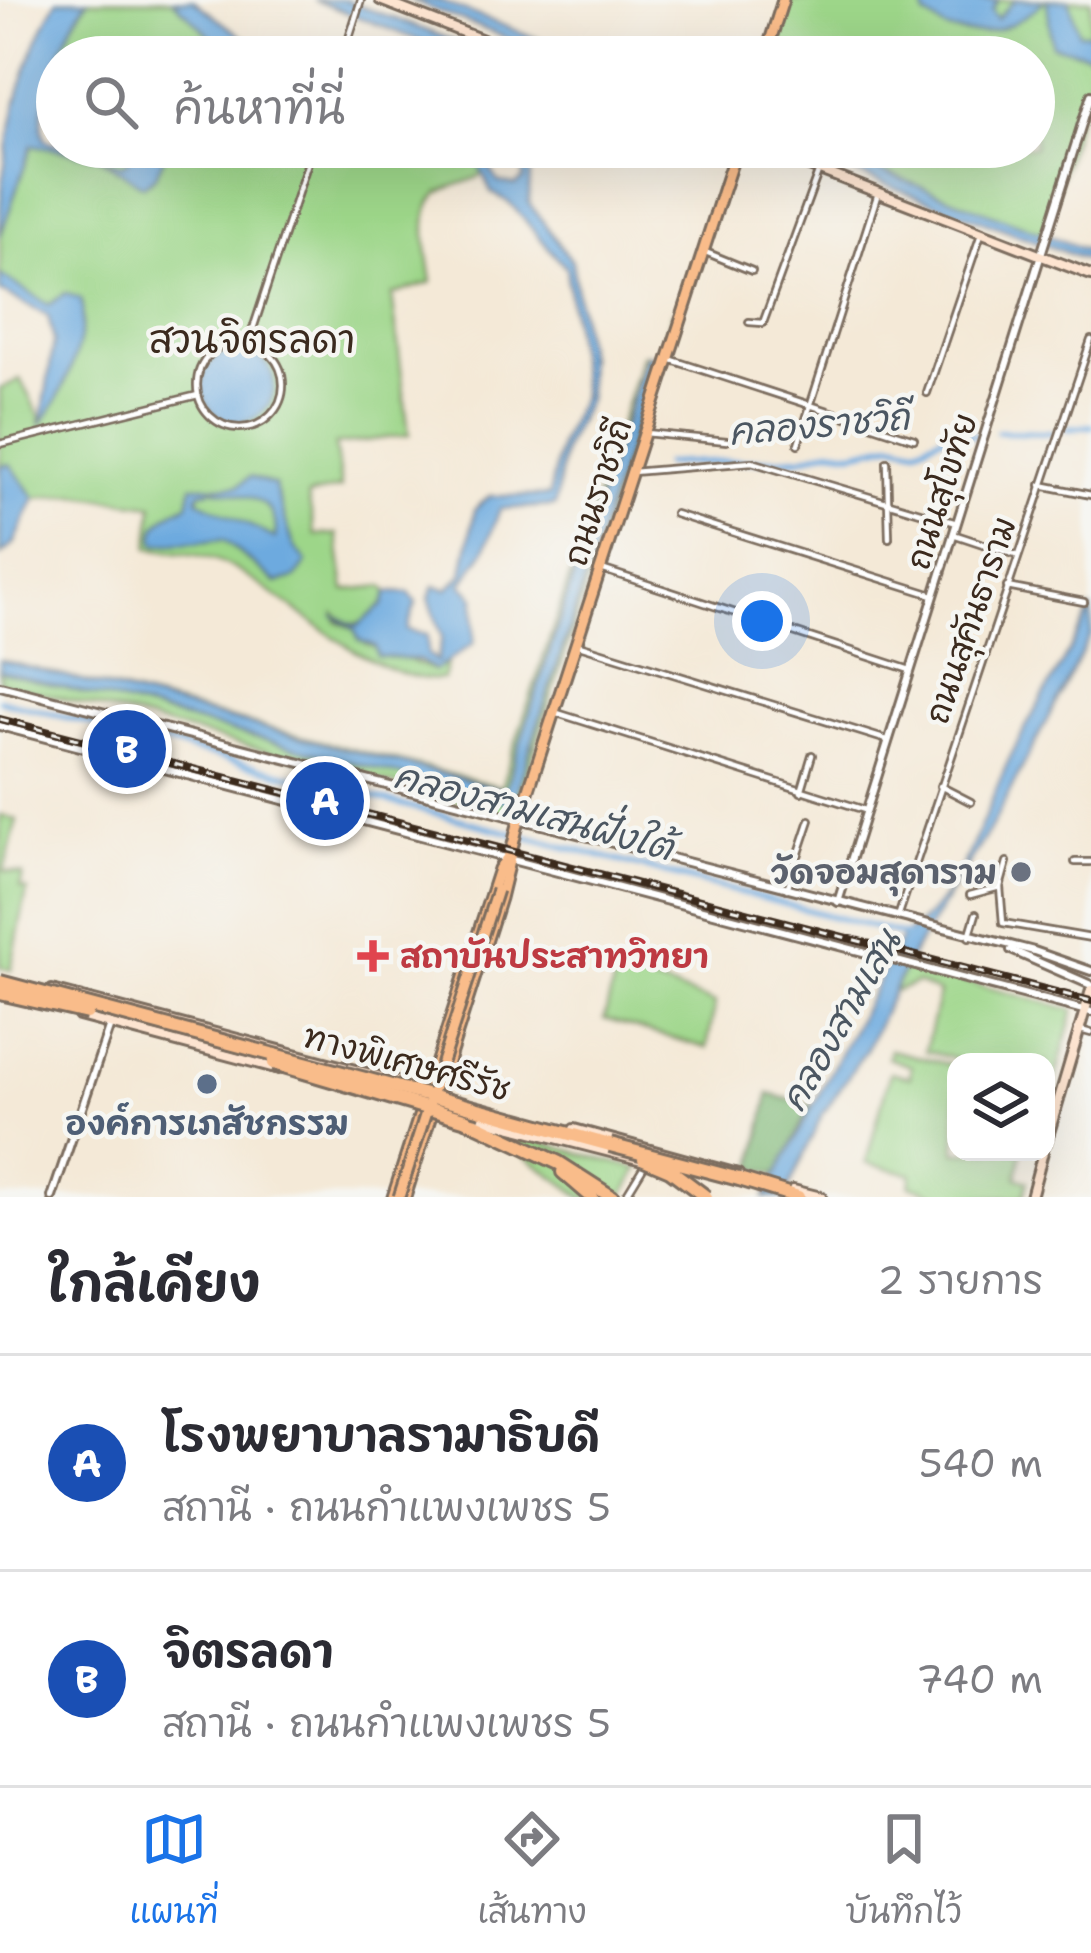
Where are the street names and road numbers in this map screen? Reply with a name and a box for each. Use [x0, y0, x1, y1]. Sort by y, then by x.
street label: ถนนสุโขทัย [895, 407, 990, 576]
street label: ถนนราชวิถี [553, 413, 642, 572]
street label: ถนนสุคันธาราม [914, 511, 1029, 730]
street label: ทางพิเศษศรีรัช [299, 1013, 515, 1112]

